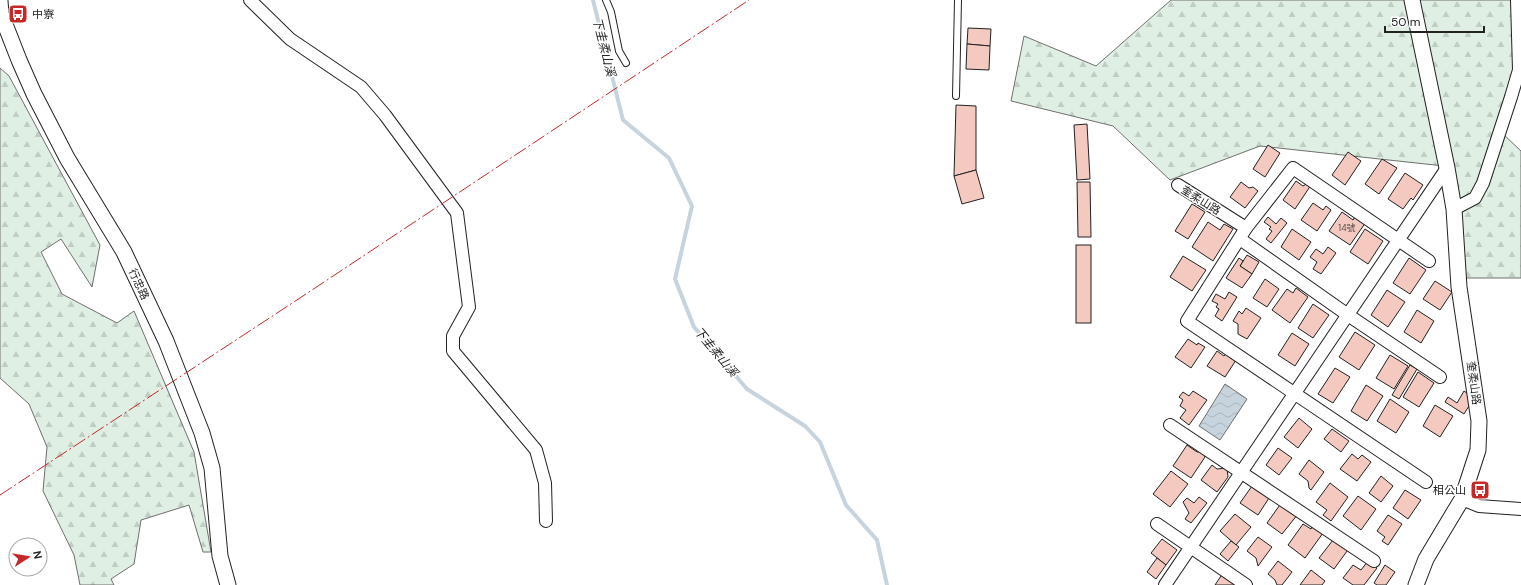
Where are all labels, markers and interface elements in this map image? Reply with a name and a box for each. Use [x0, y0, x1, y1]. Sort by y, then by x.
bus stop icon: 中寮 [7, 3, 29, 25]
place label: 中寮 [32, 7, 54, 21]
scale bar [1385, 8, 1484, 34]
text: 50 m [1391, 14, 1420, 30]
water label: 下圭柔山溪 [589, 16, 620, 80]
street label: 奎柔山路 [1179, 182, 1223, 218]
house number: 14號 [1338, 222, 1356, 234]
street label: 行忠路 [126, 266, 152, 302]
water label: 下圭柔山溪 [691, 324, 743, 382]
street label: 奎柔山路 [1464, 360, 1484, 406]
bus stop icon: 相公山 [1469, 479, 1491, 501]
place label: 相公山 [1433, 483, 1466, 497]
north arrow [8, 537, 48, 577]
text: N [30, 550, 45, 560]

